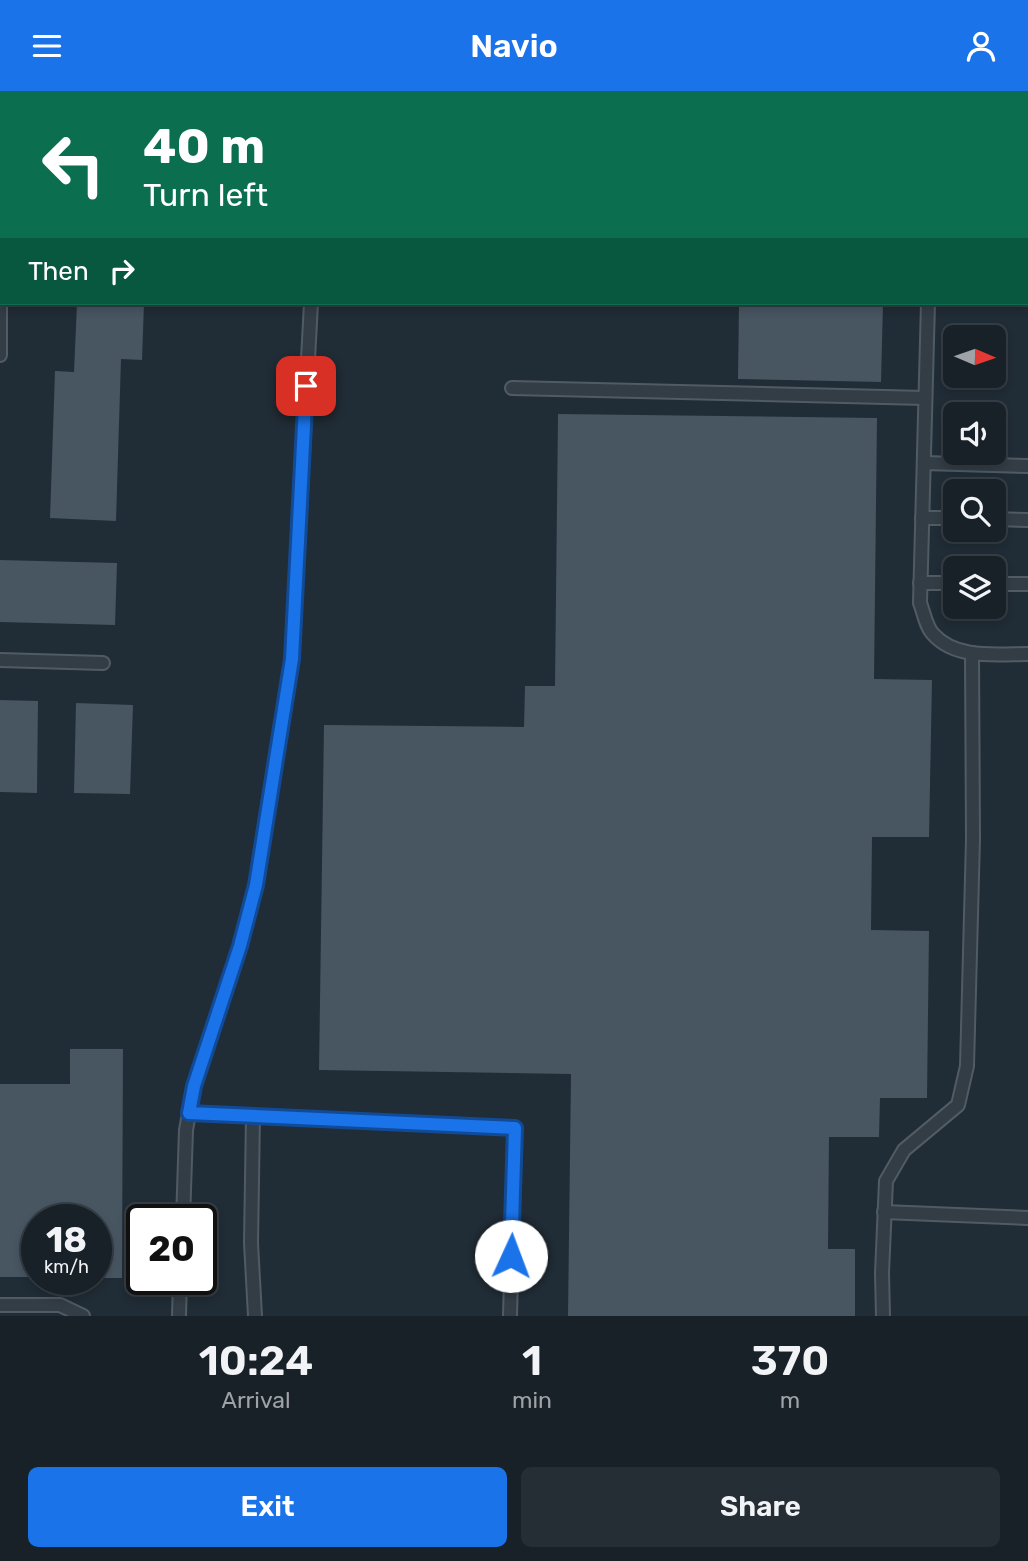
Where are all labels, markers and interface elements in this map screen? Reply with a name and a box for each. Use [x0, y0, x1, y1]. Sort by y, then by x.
icon: menu [28, 27, 66, 65]
text: Navio [470, 27, 558, 65]
icon: person [962, 27, 1000, 65]
text: 40 m [143, 117, 265, 175]
icon: left [28, 119, 119, 210]
text: Turn left [143, 176, 268, 214]
icon: right [103, 252, 141, 290]
text: Then [28, 256, 89, 287]
north arrow [943, 325, 1006, 389]
map controls [943, 325, 1006, 619]
pin [276, 356, 336, 416]
icon: arrive [287, 367, 325, 405]
button: sound [943, 402, 1006, 465]
button: search [943, 479, 1006, 542]
button: layers [943, 556, 1006, 619]
speed limit sign: 20 [126, 1204, 217, 1295]
text: 18 [46, 1219, 87, 1261]
position arrow [474, 1219, 548, 1293]
text: km/h [44, 1256, 89, 1278]
text: 10:24 [199, 1336, 313, 1386]
text: 1 [522, 1336, 542, 1386]
text: 370 [751, 1336, 829, 1386]
text: Arrival [221, 1386, 291, 1414]
text: min [512, 1386, 552, 1414]
text: m [780, 1386, 800, 1414]
button: Exit [28, 1467, 507, 1547]
button: Share [521, 1467, 1000, 1547]

